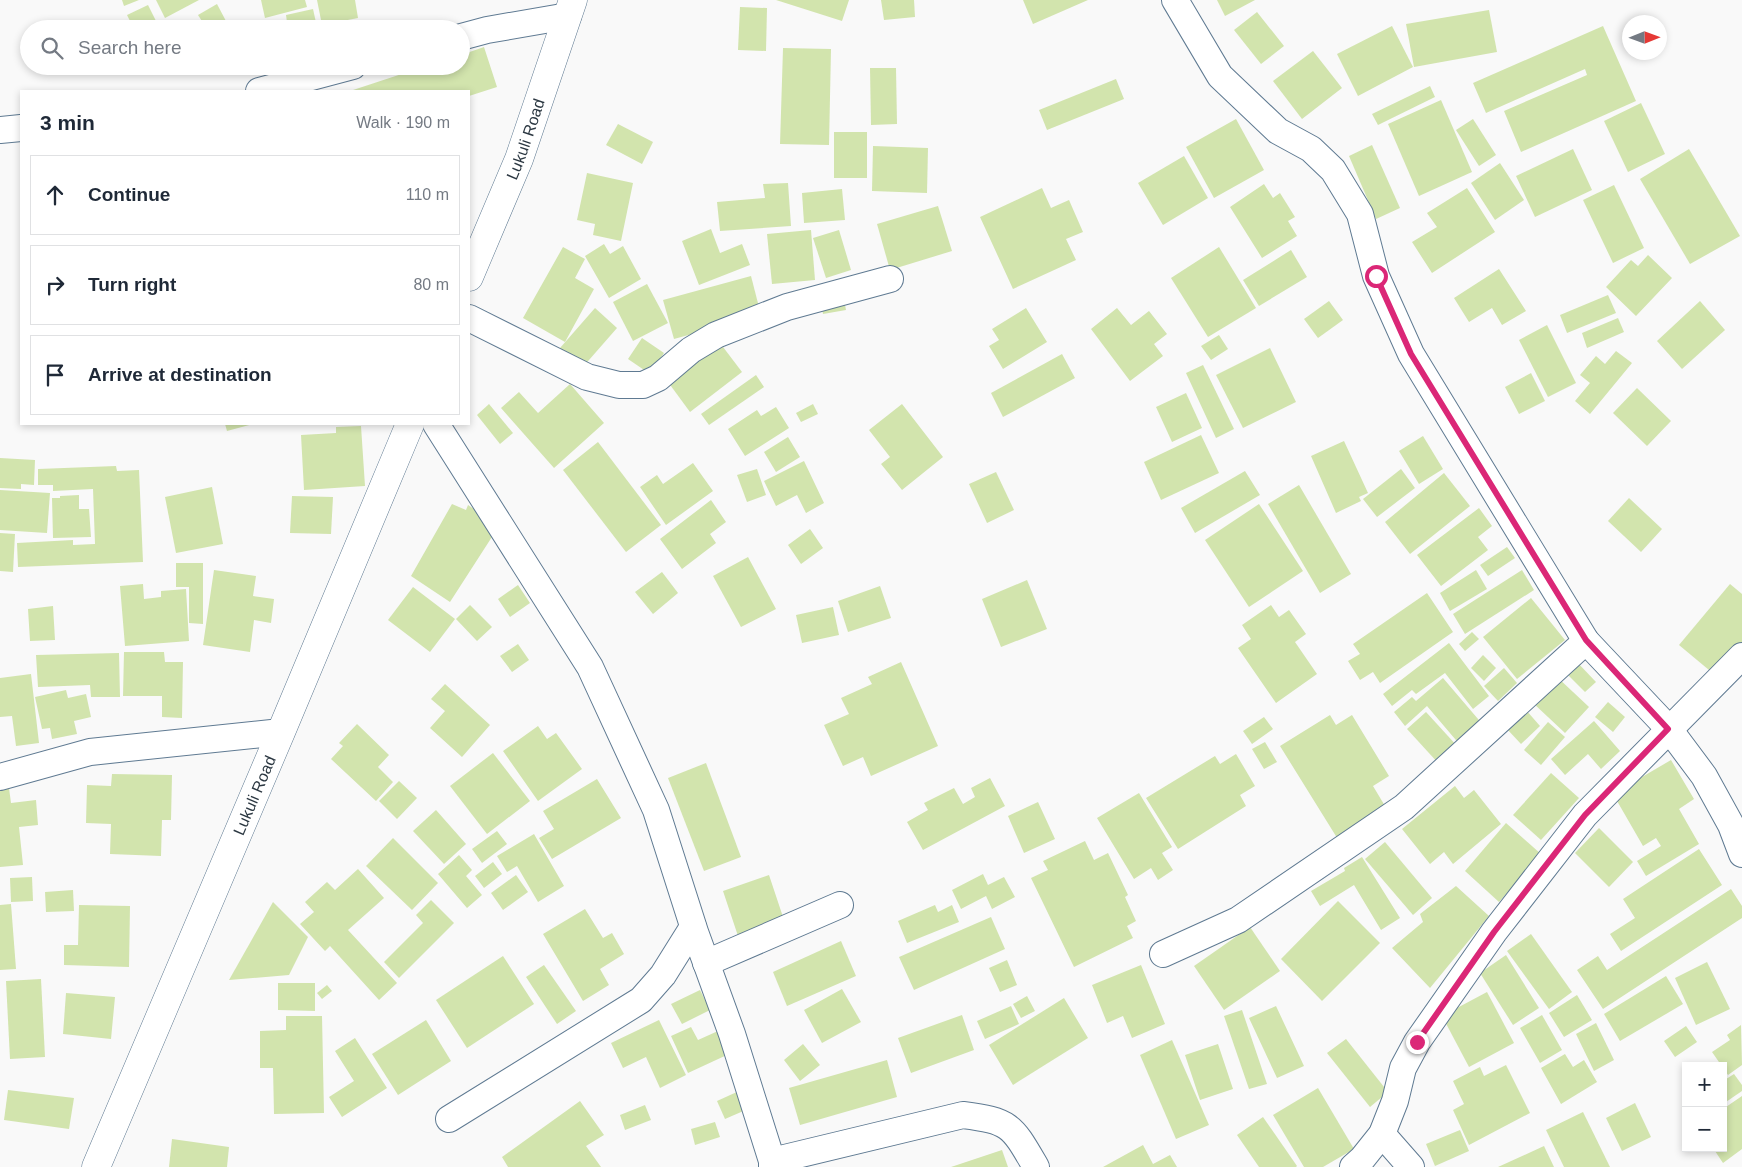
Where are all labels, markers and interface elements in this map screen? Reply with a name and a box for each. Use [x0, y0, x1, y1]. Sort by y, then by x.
north arrow [1622, 15, 1667, 60]
search box [20, 20, 470, 75]
icon: search [38, 34, 66, 62]
text: Search here [78, 37, 182, 58]
street label: Lukuli Road [503, 96, 547, 182]
text: 3 min [40, 111, 95, 134]
text: Walk · 190 m [356, 114, 450, 131]
icon: ahead [41, 181, 69, 209]
text: Continue [88, 184, 170, 205]
text: 110 m [406, 186, 449, 203]
route start [1365, 265, 1388, 288]
icon: right [41, 271, 69, 299]
text: Turn right [88, 274, 176, 295]
text: 80 m [413, 276, 449, 293]
icon: arrive [41, 361, 69, 389]
text: Arrive at destination [88, 364, 272, 385]
street label: Lukuli Road [230, 753, 278, 837]
route end [1406, 1031, 1429, 1054]
map controls [1682, 1062, 1727, 1152]
button: + [1682, 1062, 1727, 1107]
button: − [1682, 1107, 1727, 1152]

